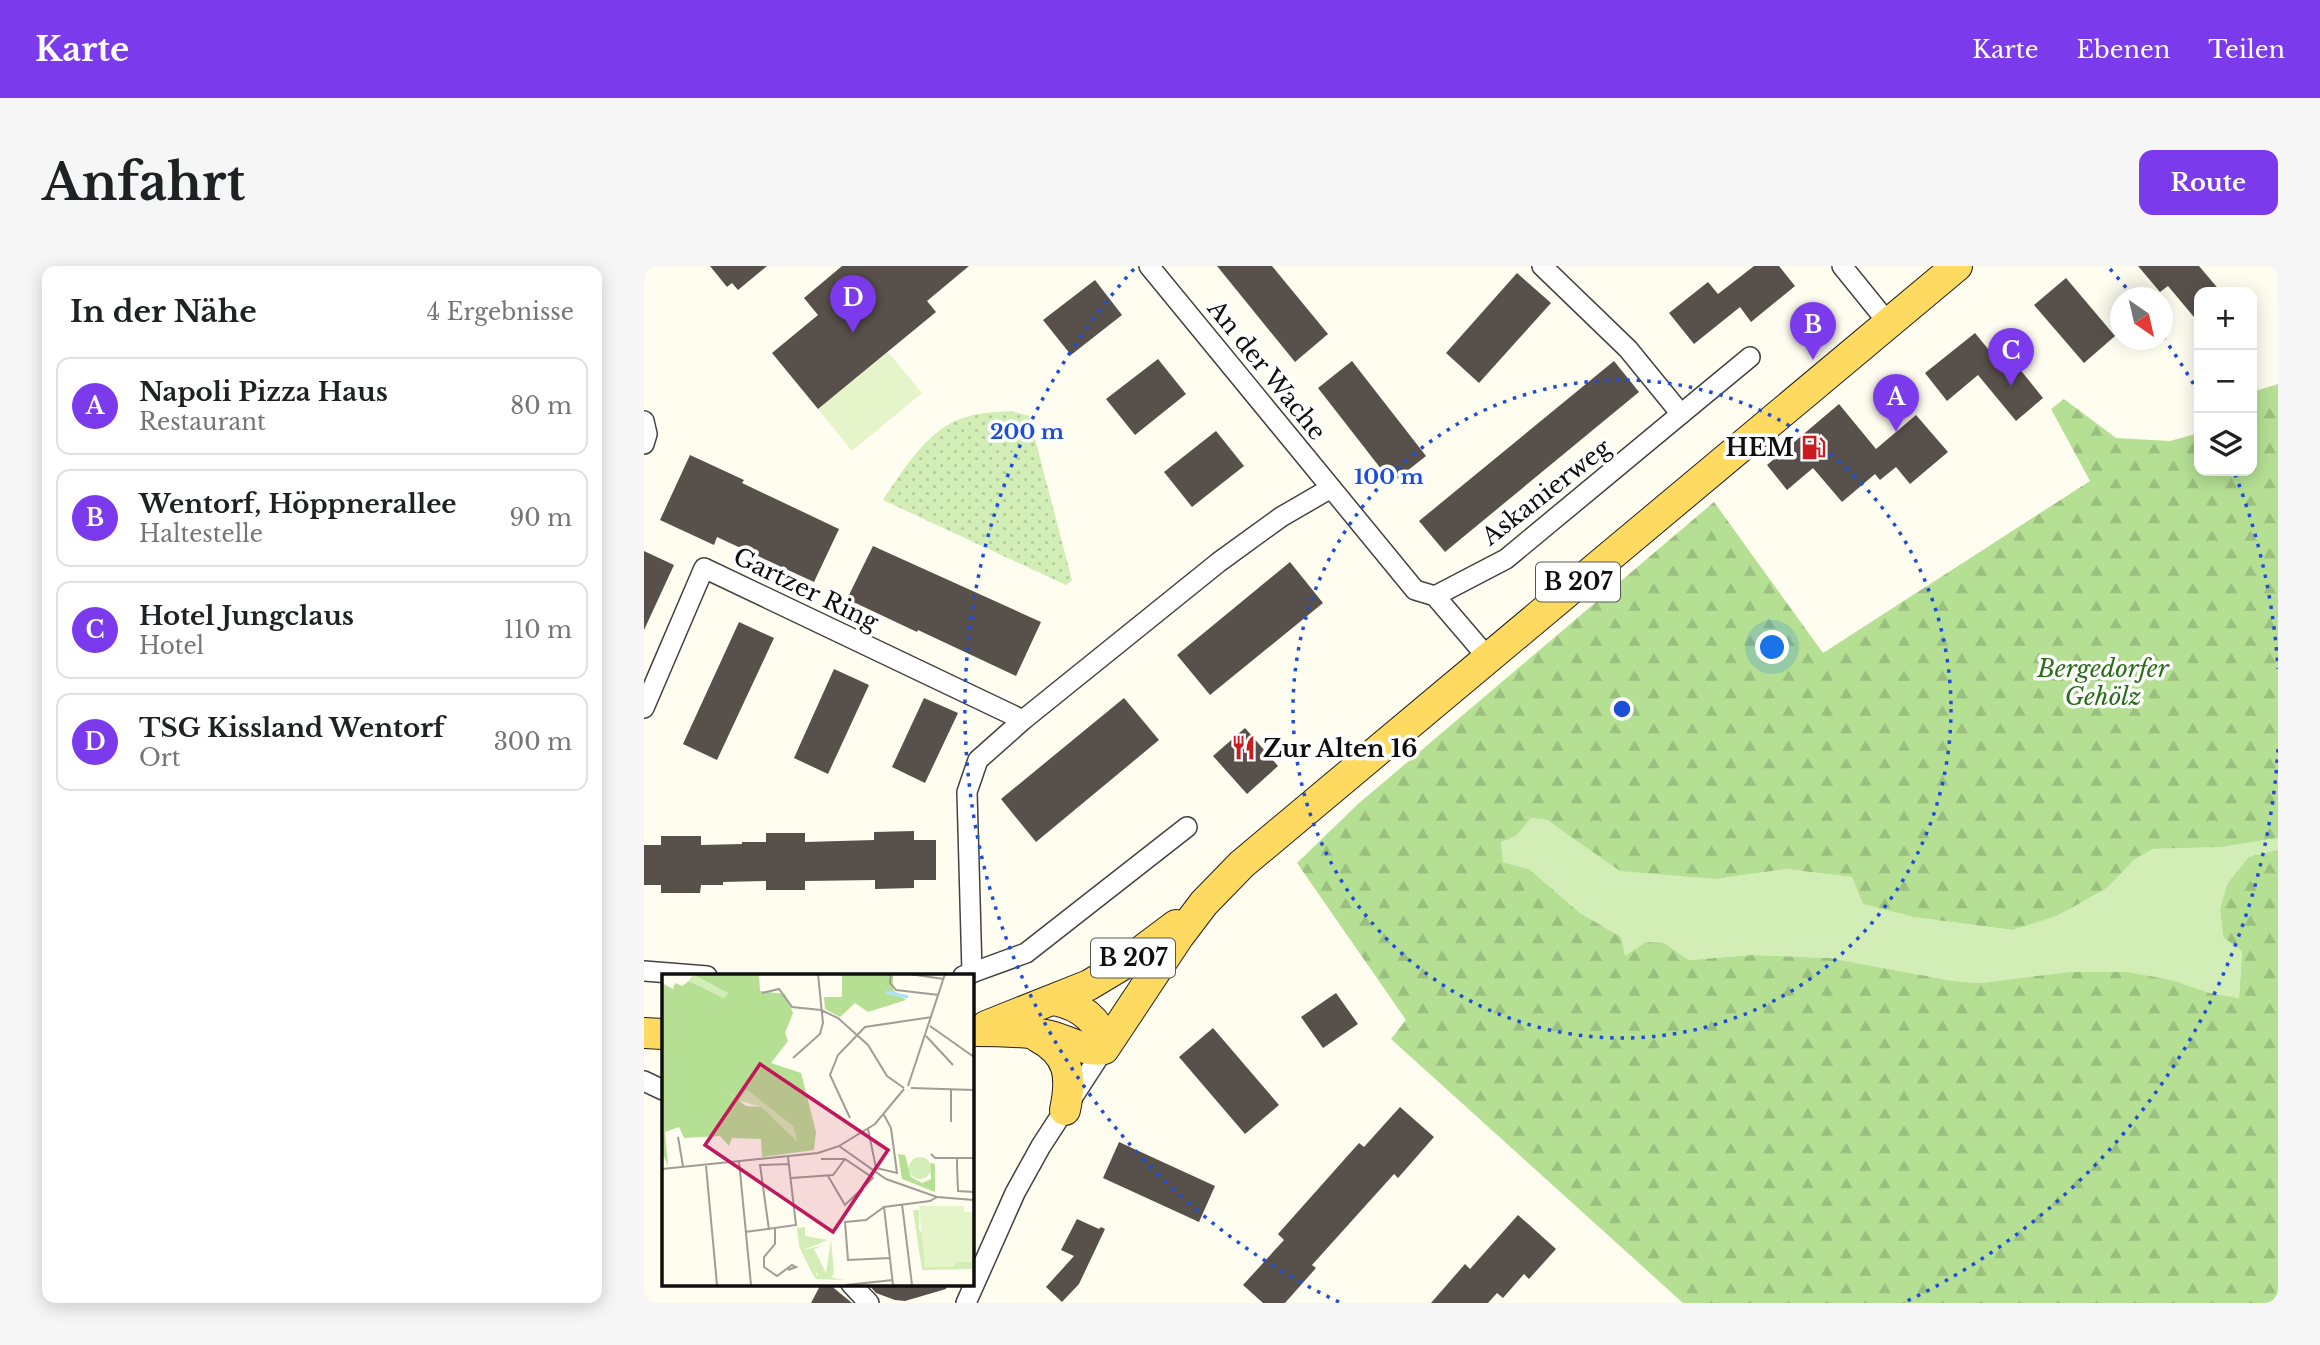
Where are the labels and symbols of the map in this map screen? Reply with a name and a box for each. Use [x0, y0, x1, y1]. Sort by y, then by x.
pin: D [830, 275, 876, 333]
north arrow [2110, 287, 2173, 350]
street label: An der Wache [1201, 294, 1332, 446]
pin: B [1790, 302, 1836, 360]
pin: C [1988, 328, 2034, 386]
pin: A [1873, 374, 1919, 432]
text: 200 m [990, 419, 1064, 445]
street label: Askanierweg [1475, 432, 1617, 552]
place label: HEM [1726, 433, 1794, 462]
fuel station icon: HEM [1800, 433, 1828, 461]
text: 100 m [1354, 464, 1424, 490]
street label: Gartzer Ring [729, 541, 884, 637]
road number: B 207 [1536, 562, 1620, 602]
your location [1755, 630, 1789, 664]
park label: Bergedorfer Gehölz [2036, 654, 2170, 711]
centre of rings [1610, 697, 1634, 721]
restaurant icon: Zur Alten 16 [1229, 734, 1257, 762]
place label: Zur Alten 16 [1263, 734, 1418, 763]
road number: B 207 [1091, 938, 1175, 978]
inset map [662, 974, 973, 1286]

